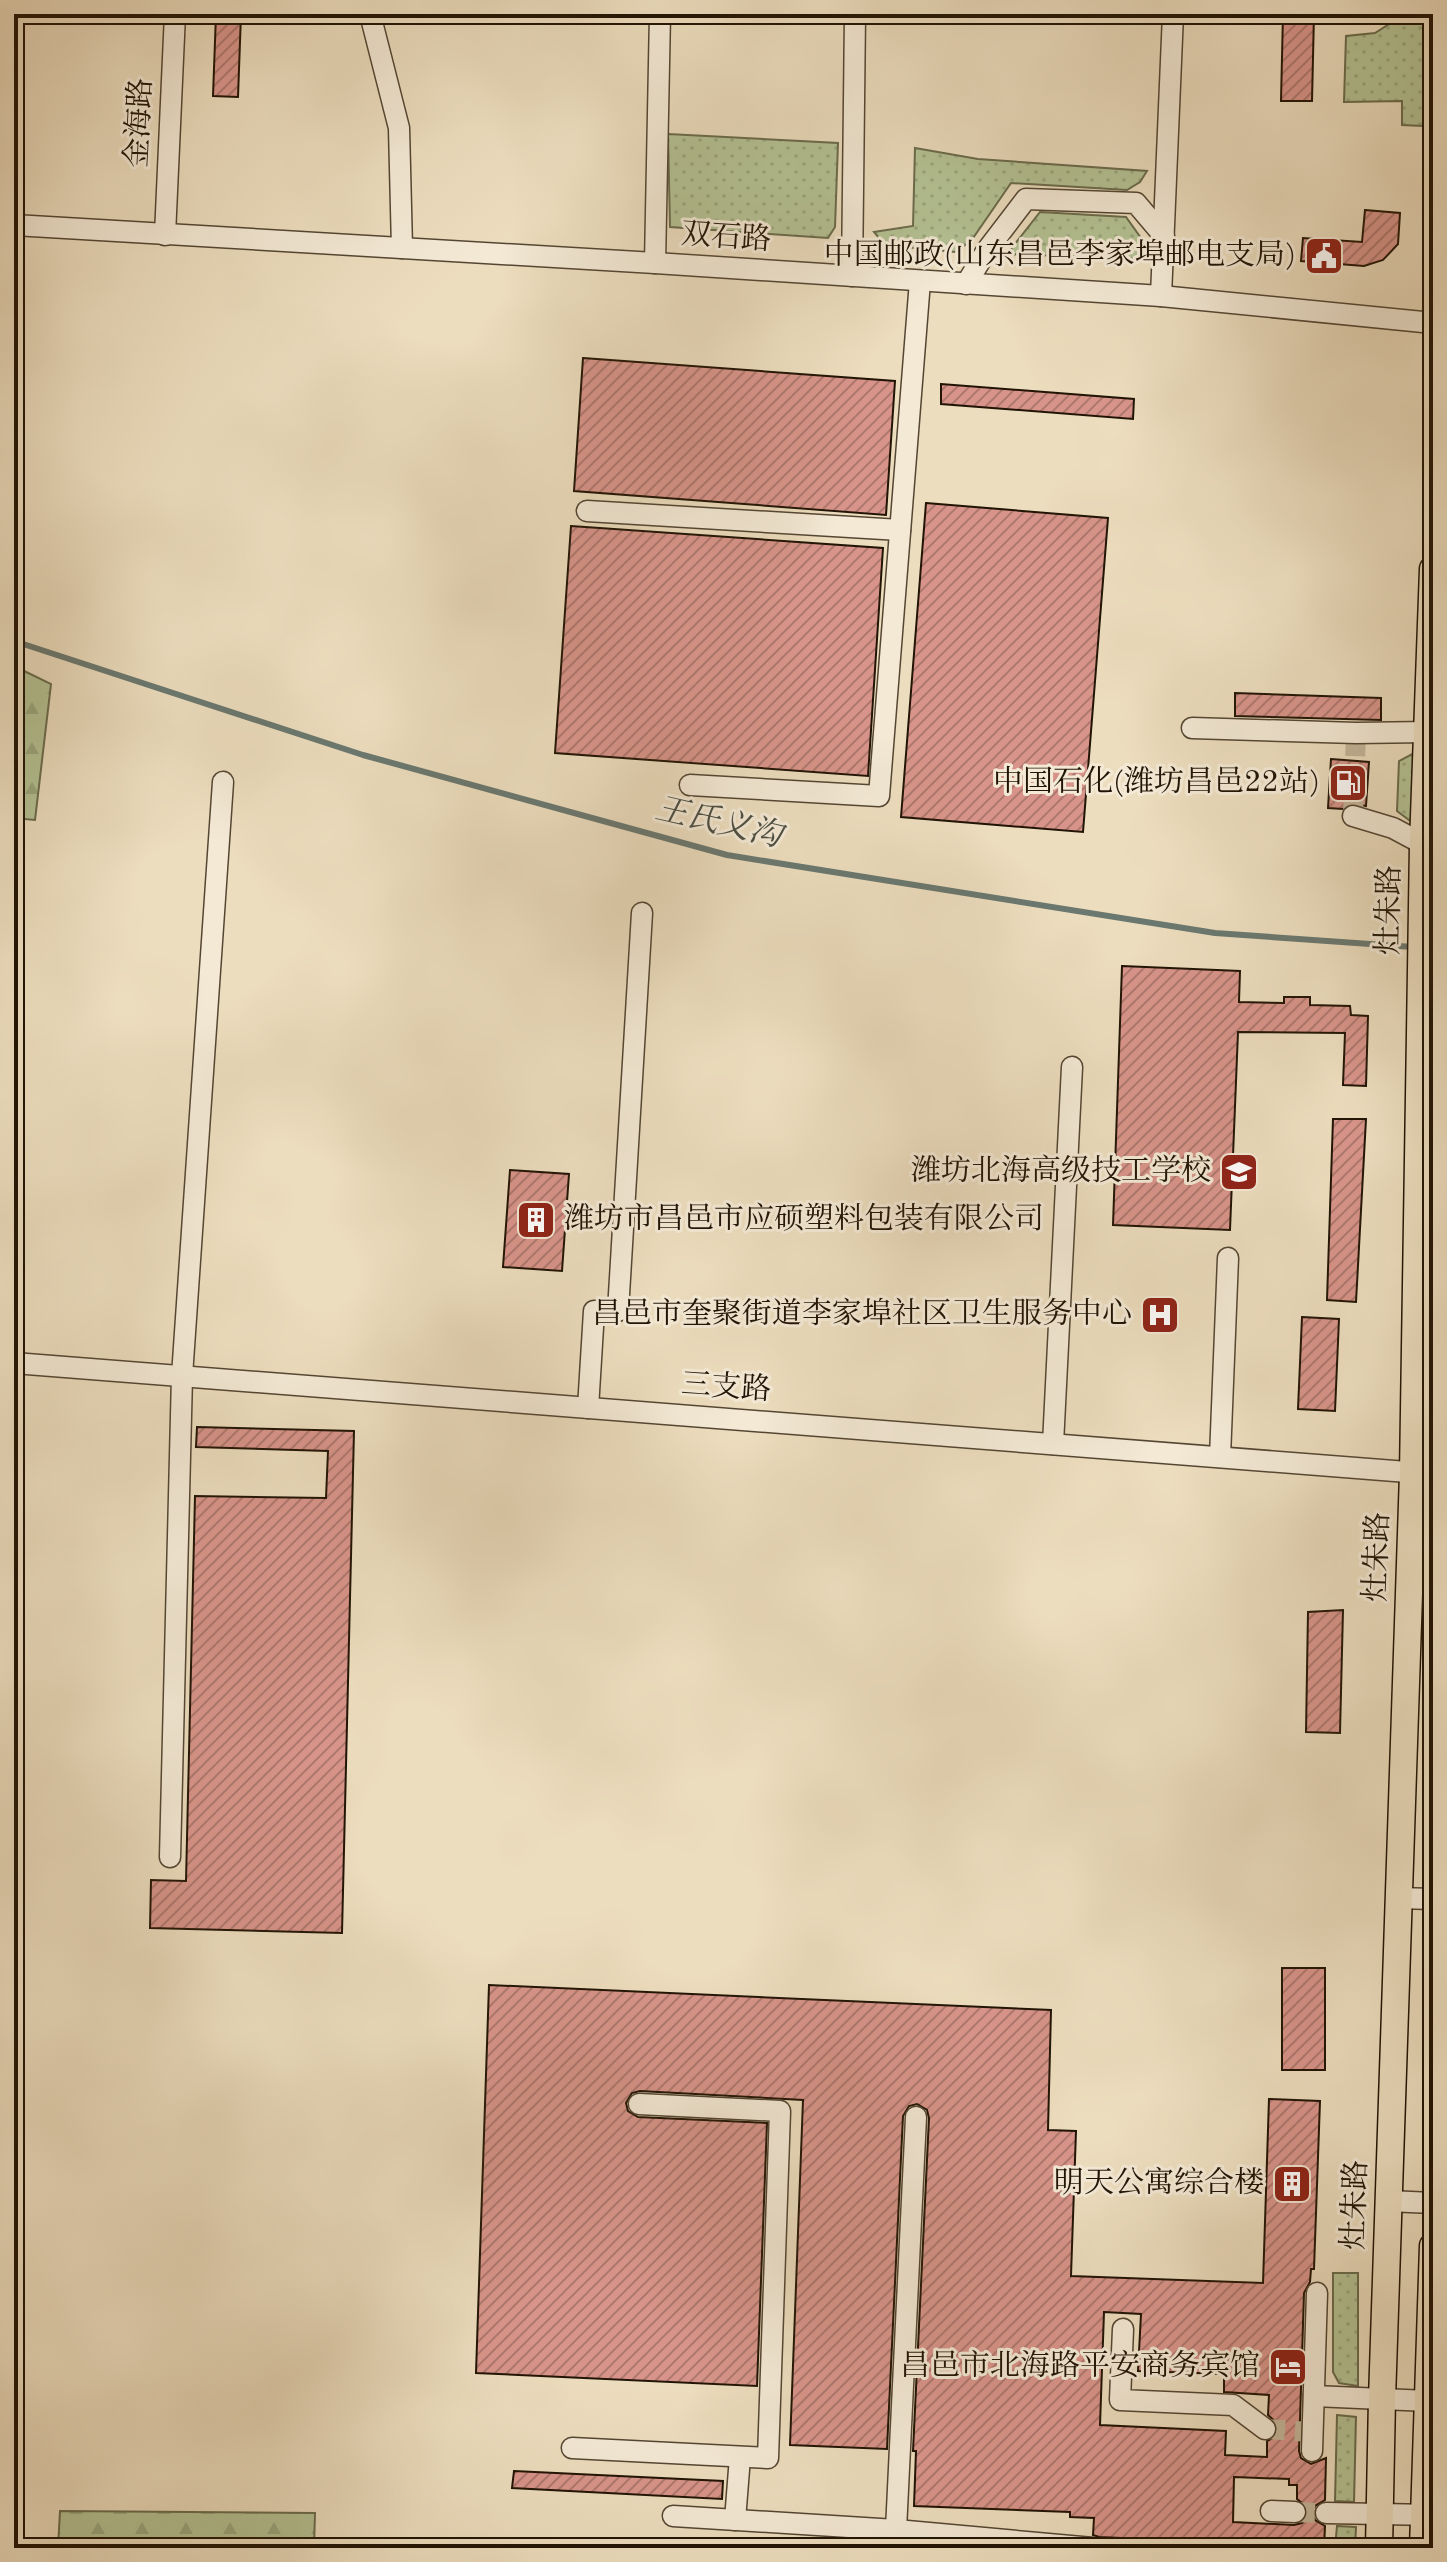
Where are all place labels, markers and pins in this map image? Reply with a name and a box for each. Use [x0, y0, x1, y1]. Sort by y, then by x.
public building icon: 中国邮政(山东昌邑李家埠邮电支局) [1303, 235, 1345, 277]
place label: 中国邮政(山东昌邑李家埠邮电支局) [824, 238, 1296, 271]
fuel station icon: 中国石化(潍坊昌邑22站) [1327, 762, 1369, 804]
place label: 中国石化(潍坊昌邑22站) [993, 765, 1320, 798]
school or university icon: 潍坊北海高级技工学校 [1218, 1151, 1260, 1193]
place label: 潍坊北海高级技工学校 [911, 1154, 1211, 1187]
building icon: 潍坊市昌邑市应硕塑料包装有限公司 [515, 1199, 557, 1241]
place label: 潍坊市昌邑市应硕塑料包装有限公司 [564, 1202, 1044, 1235]
hospital icon: 昌邑市奎聚街道李家埠社区卫生服务中心 [1139, 1294, 1181, 1336]
place label: 昌邑市奎聚街道李家埠社区卫生服务中心 [592, 1297, 1132, 1330]
building icon: 明天公寓综合楼 [1271, 2163, 1313, 2205]
place label: 明天公寓综合楼 [1054, 2166, 1264, 2199]
hotel icon: 昌邑市北海路平安商务宾馆 [1267, 2346, 1309, 2388]
place label: 昌邑市北海路平安商务宾馆 [900, 2349, 1260, 2382]

